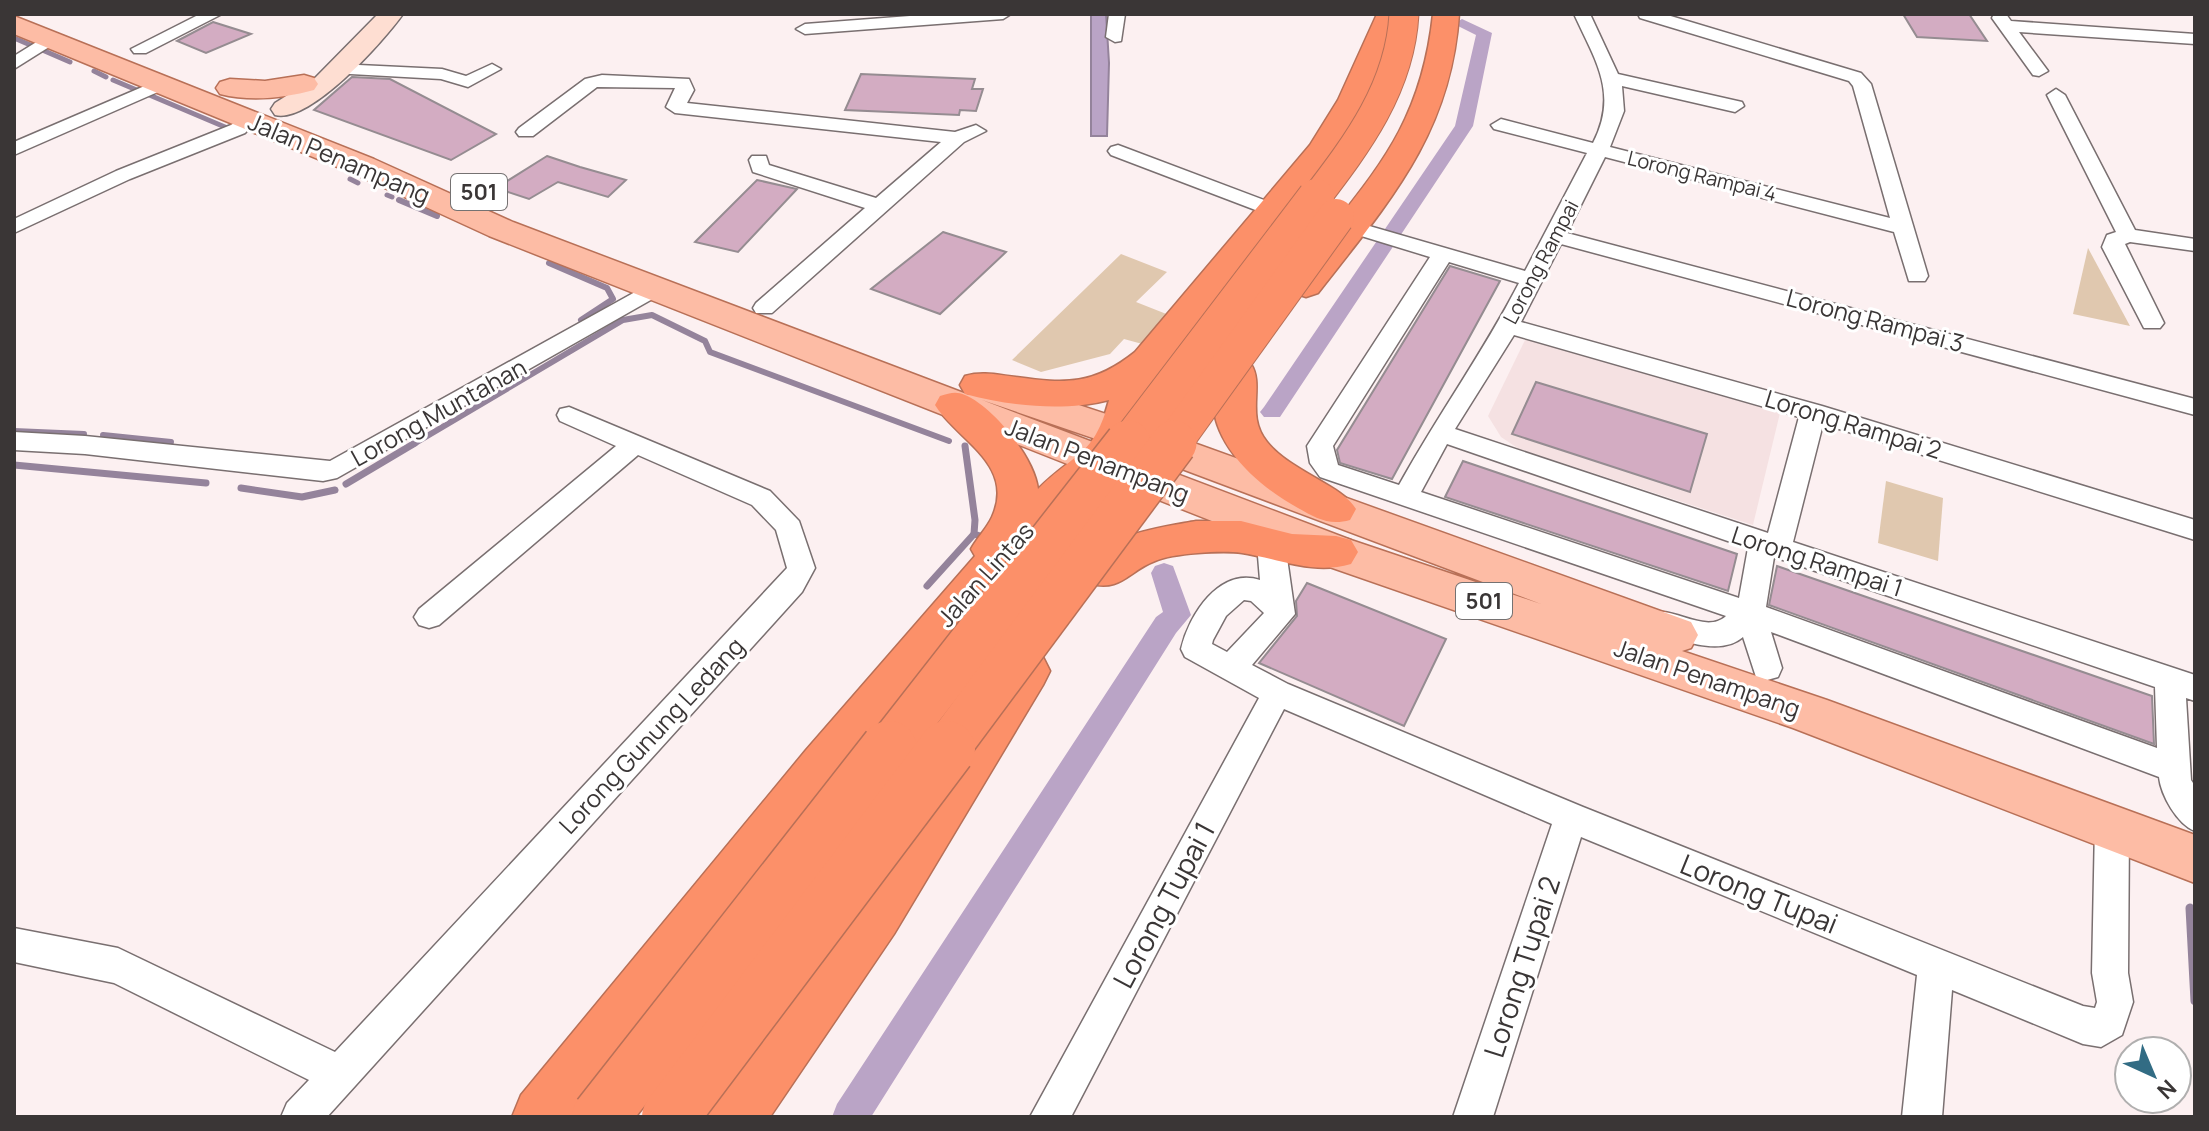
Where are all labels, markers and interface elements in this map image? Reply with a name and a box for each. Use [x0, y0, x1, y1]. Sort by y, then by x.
street label: Jalan Penampang [244, 104, 436, 211]
street label: Lorong Rampai 4 [1625, 144, 1779, 207]
road number: 501 [451, 174, 507, 210]
street label: Lorong Rampai [1497, 195, 1585, 329]
street label: Lorong Rampai 3 [1783, 280, 1968, 359]
street label: Lorong Muntahan [345, 350, 532, 474]
street label: Lorong Rampai 2 [1761, 381, 1946, 466]
street label: Jalan Penampang [1001, 409, 1194, 510]
street label: Jalan Lintas [929, 515, 1041, 633]
street label: Lorong Rampai 1 [1728, 517, 1907, 604]
road number: 501 [1456, 583, 1512, 619]
street label: Lorong Gunung Ledang [551, 630, 751, 840]
street label: Jalan Penampang [1610, 630, 1805, 725]
street label: Lorong Tupai 1 [1103, 815, 1223, 994]
street label: Lorong Tupai [1675, 844, 1844, 942]
street label: Lorong Tupai 2 [1474, 871, 1568, 1062]
north arrow [2113, 1035, 2193, 1115]
text: N [2151, 1073, 2183, 1106]

